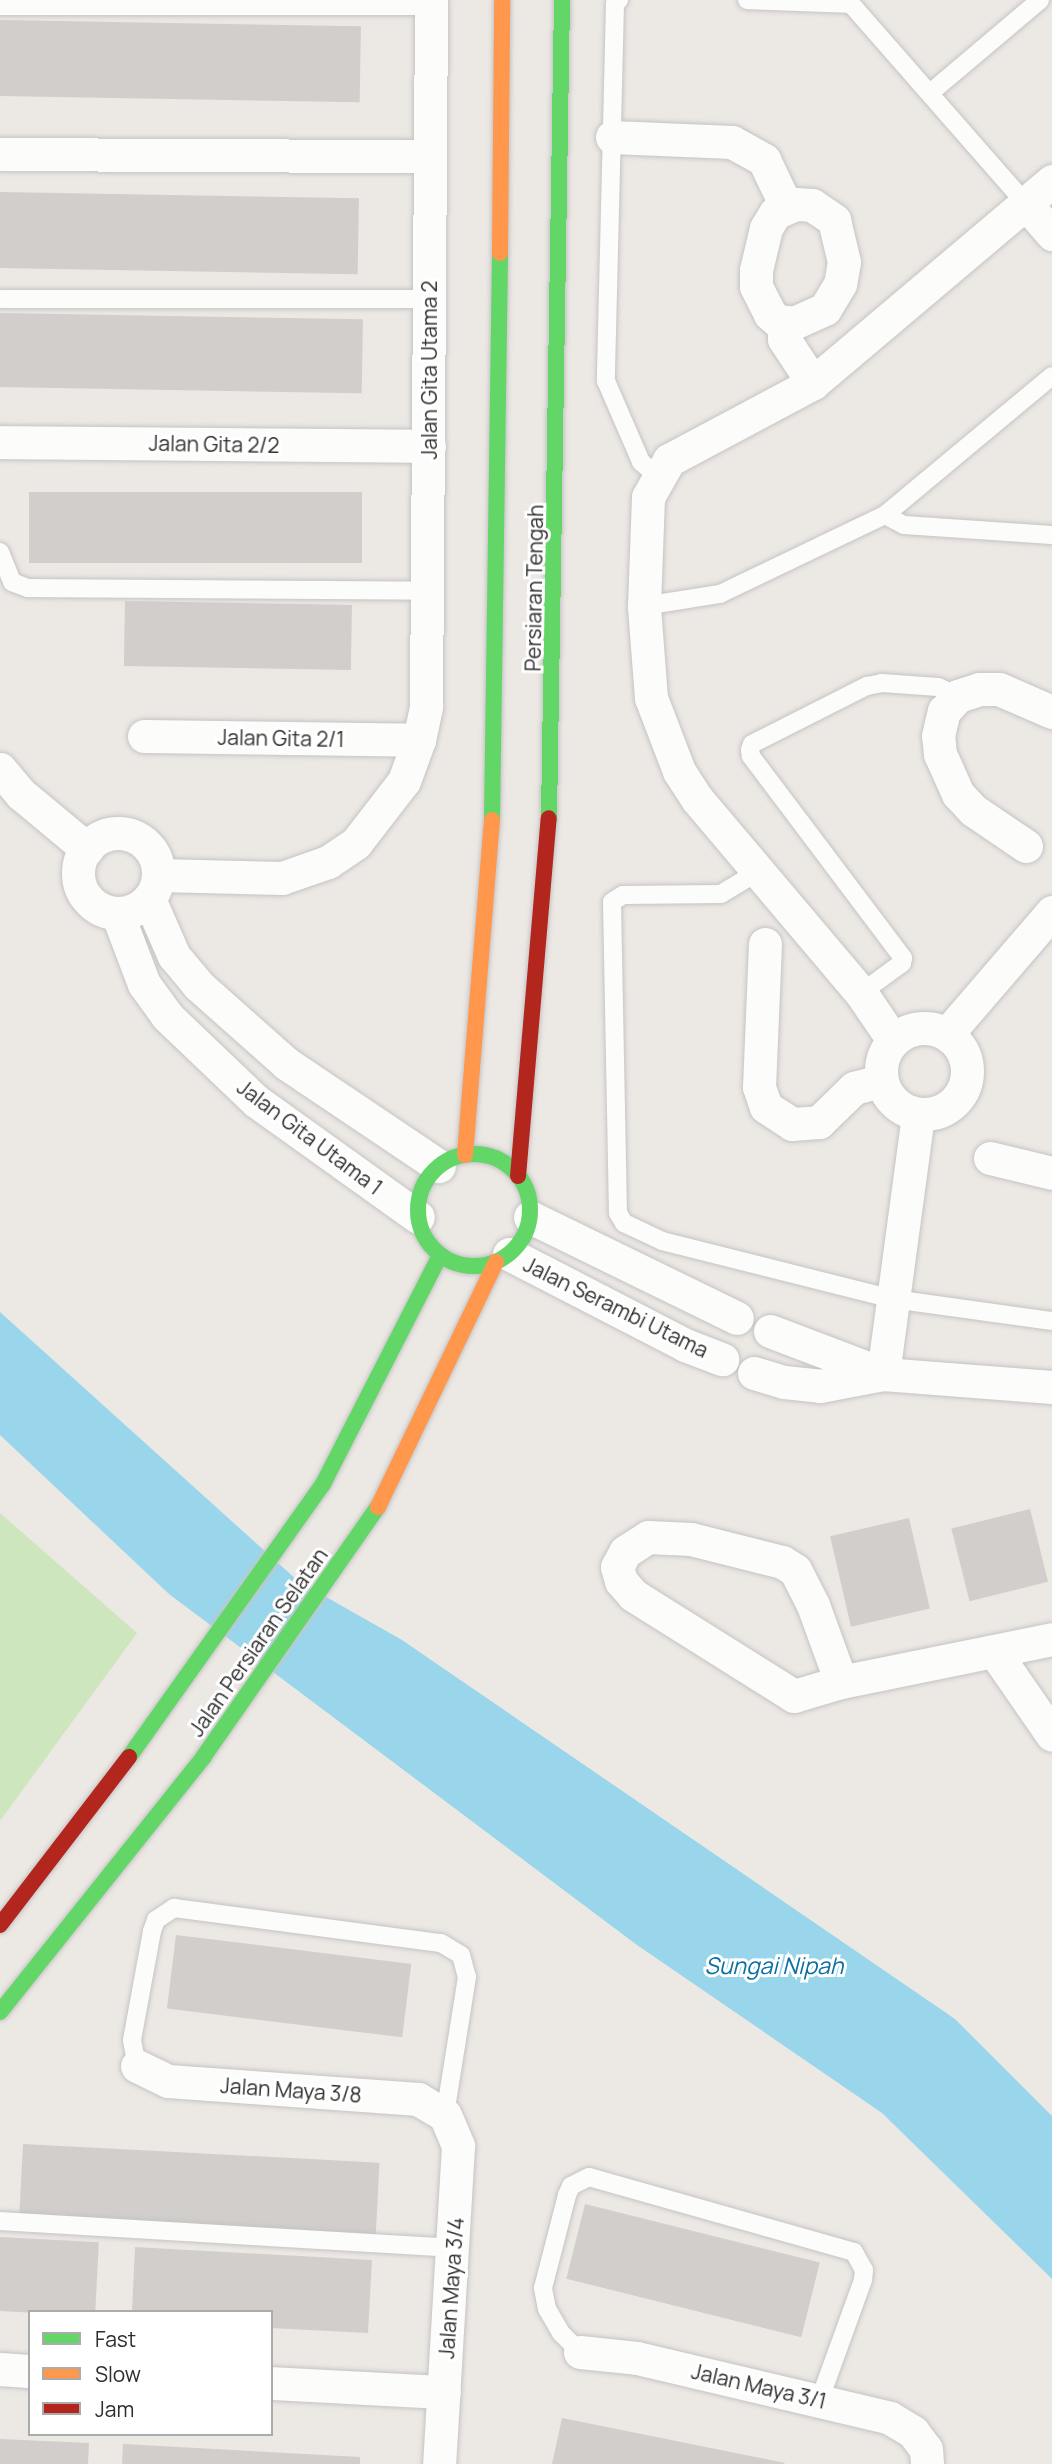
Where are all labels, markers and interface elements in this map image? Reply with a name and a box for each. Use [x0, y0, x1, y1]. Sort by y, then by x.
street label: Jalan Gita Utama 2 [416, 280, 442, 460]
street label: Jalan Gita 2/2 [148, 430, 280, 458]
street label: Persiaran Tengah [520, 504, 548, 672]
street label: Jalan Gita 2/1 [217, 724, 345, 752]
street label: Jalan Gita Utama 1 [232, 1074, 388, 1200]
street label: Jalan Serambi Utama [520, 1251, 712, 1363]
street label: Jalan Persiaran Selatan [183, 1543, 333, 1741]
water label: Sungai Nipah [704, 1951, 844, 1979]
street label: Jalan Maya 3/8 [219, 2072, 363, 2108]
street label: Jalan Maya 3/4 [433, 2216, 469, 2360]
legend [28, 2310, 273, 2436]
text: Fast [95, 2325, 136, 2353]
street label: Jalan Maya 3/1 [689, 2358, 829, 2414]
text: Slow [95, 2360, 141, 2388]
text: Jam [95, 2395, 134, 2423]

